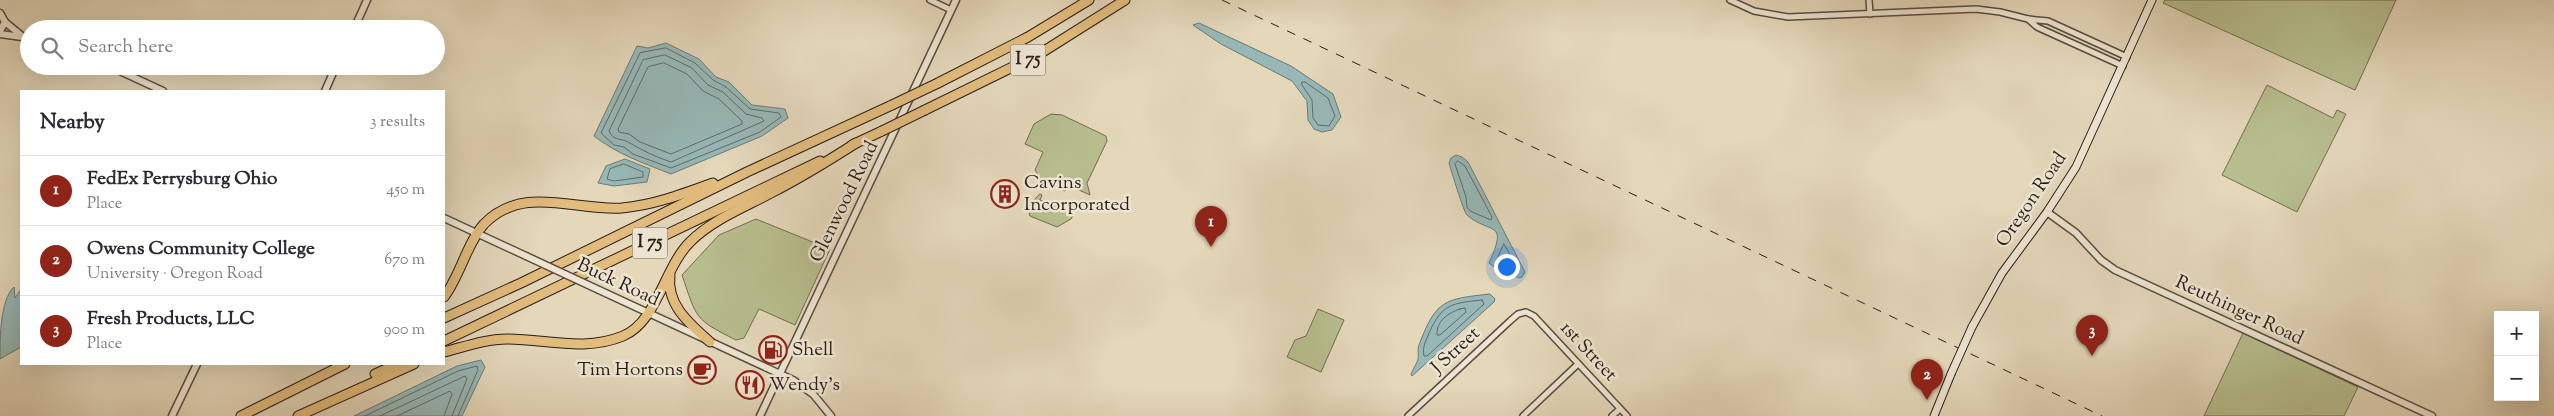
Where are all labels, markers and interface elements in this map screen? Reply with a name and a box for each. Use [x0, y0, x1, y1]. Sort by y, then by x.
search box [20, 20, 445, 75]
icon: search [38, 34, 66, 62]
text: Search here [78, 34, 173, 61]
road number: I 75 [1010, 44, 1046, 76]
text: Nearby [40, 108, 105, 138]
text: 3 results [370, 111, 425, 134]
street label: Glenwood Road [804, 136, 886, 267]
street label: Oregon Road [1990, 147, 2074, 253]
text: FedEx Perrysburg Ohio [87, 166, 277, 193]
place label: Cavins Incorporated [1024, 170, 1130, 219]
text: 1 [53, 179, 59, 202]
text: 450 m [386, 179, 425, 202]
building icon: Cavins Incorporated [990, 179, 1020, 209]
text: Place [87, 193, 122, 216]
pin: 1 [1195, 206, 1227, 247]
road number: I 75 [632, 228, 668, 258]
text: Owens Community College [87, 236, 315, 263]
text: 2 [52, 249, 60, 272]
text: 670 m [384, 249, 425, 272]
street label: Buck Road [572, 252, 664, 314]
your location [1494, 254, 1520, 280]
text: University · Oregon Road [87, 263, 263, 286]
street label: Reuthinger Road [2170, 269, 2308, 353]
text: Fresh Products, LLC [87, 306, 255, 333]
map controls [2494, 311, 2539, 401]
button: + [2494, 311, 2539, 356]
pin: 3 [2076, 315, 2108, 356]
street label: 1st Street [1553, 316, 1623, 388]
text: 3 [53, 319, 59, 342]
text: 900 m [384, 319, 425, 342]
street label: J Street [1425, 321, 1487, 382]
text: Place [87, 333, 122, 356]
fuel station icon: Shell [758, 335, 788, 365]
place label: Shell [792, 337, 834, 364]
cafe icon: Tim Hortons [687, 355, 717, 385]
button: − [2494, 356, 2539, 401]
place label: Tim Hortons [577, 357, 683, 384]
pin: 2 [1911, 359, 1943, 400]
restaurant icon: Wendy's [735, 370, 765, 400]
place label: Wendy's [769, 372, 840, 399]

